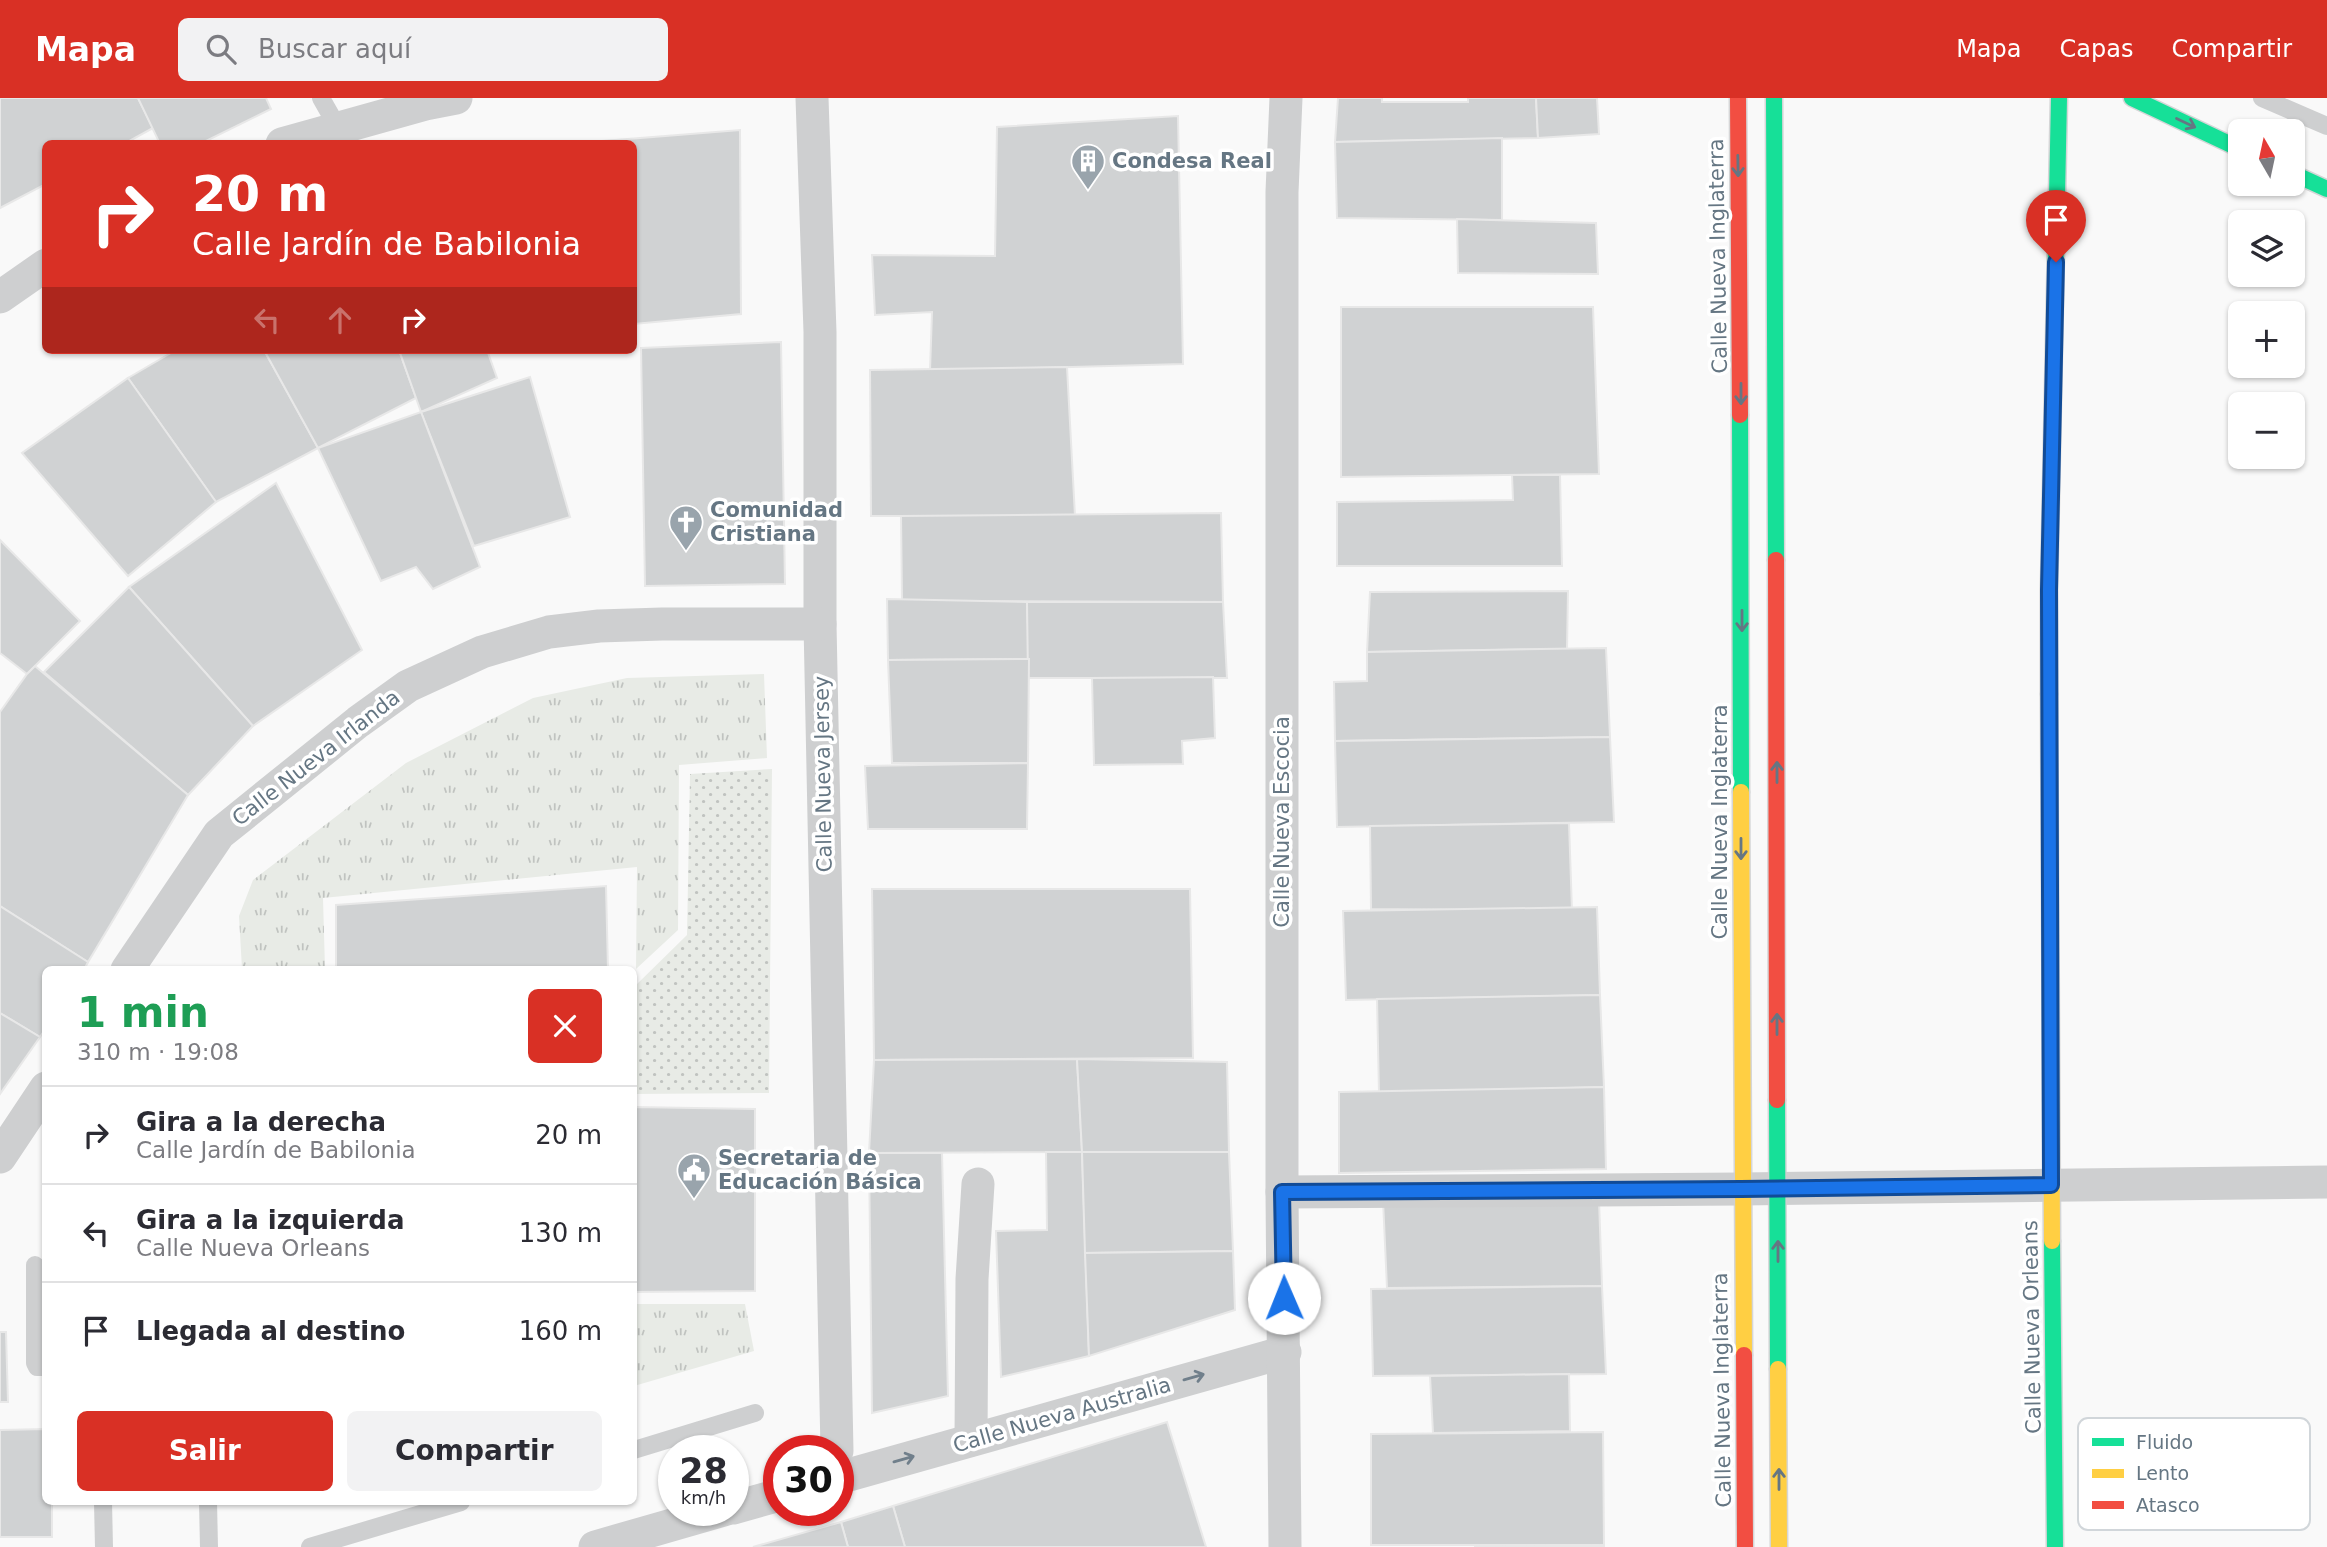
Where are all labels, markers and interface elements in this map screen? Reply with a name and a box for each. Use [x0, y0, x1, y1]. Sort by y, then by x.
search box [178, 18, 668, 81]
text: Mapa [35, 30, 136, 69]
icon: search [202, 30, 240, 68]
text: Buscar aquí [258, 34, 411, 64]
text: Mapa [1956, 35, 2022, 63]
text: Capas [2060, 35, 2133, 63]
text: Compartir [2171, 35, 2292, 63]
one-way arrow [2175, 117, 2196, 130]
north arrow [2228, 119, 2305, 196]
map controls [2228, 119, 2305, 469]
street label: Calle Nueva Inglaterra [1704, 138, 1732, 374]
building icon: Condesa Real [1069, 142, 1107, 191]
place label: Condesa Real [1112, 149, 1272, 173]
one-way arrow [1731, 154, 1745, 177]
text: 20 m [192, 166, 328, 223]
icon: right [77, 168, 168, 259]
pin [2026, 190, 2086, 262]
icon: arrive [2037, 201, 2075, 239]
button: layers [2228, 210, 2305, 287]
text: Calle Jardín de Babilonia [192, 225, 581, 263]
icon: left [248, 301, 286, 339]
icon: ahead [321, 301, 359, 339]
icon: right [394, 301, 432, 339]
button: + [2228, 301, 2305, 378]
one-way arrow [1734, 382, 1748, 405]
button: − [2228, 392, 2305, 469]
place label: Comunidad Cristiana [710, 498, 843, 546]
church icon: Comunidad Cristiana [667, 503, 705, 552]
one-way arrow [1735, 609, 1749, 632]
street label: Calle Nueva Jersey [809, 675, 837, 873]
street label: Calle Nueva Irlanda [228, 685, 404, 831]
street label: Calle Nueva Inglaterra [1708, 704, 1732, 940]
street label: Calle Nueva Escocia [1270, 716, 1294, 928]
one-way arrow [1770, 761, 1784, 784]
one-way arrow [1734, 837, 1748, 860]
text: 1 min [77, 988, 209, 1037]
button: close [528, 989, 602, 1063]
one-way arrow [1770, 1013, 1784, 1036]
text: 310 m · 19:08 [77, 1039, 239, 1065]
text: Gira a la derecha [136, 1107, 386, 1137]
icon: right [77, 1116, 115, 1154]
text: 20 m [535, 1120, 602, 1150]
text: Calle Jardín de Babilonia [136, 1137, 416, 1163]
place label: Secretaria de Educación Básica [718, 1146, 922, 1194]
public building icon: Secretaria de Educación Básica [675, 1151, 713, 1200]
text: Gira a la izquierda [136, 1205, 404, 1235]
icon: left [77, 1214, 115, 1252]
text: 130 m [519, 1218, 602, 1248]
street label: Calle Nueva Orleans [2018, 1220, 2046, 1434]
text: Calle Nueva Orleans [136, 1235, 370, 1261]
one-way arrow [1771, 1240, 1785, 1263]
position arrow [1247, 1261, 1321, 1335]
street label: Calle Nueva Inglaterra [1708, 1272, 1736, 1508]
icon: arrive [77, 1312, 115, 1350]
text: Llegada al destino [136, 1316, 405, 1346]
text: 160 m [519, 1316, 602, 1346]
one-way arrow [1182, 1370, 1204, 1383]
street label: Calle Nueva Australia [950, 1372, 1174, 1458]
button: Salir [77, 1411, 333, 1491]
button: Compartir [347, 1411, 602, 1491]
legend [2078, 1418, 2310, 1530]
text: Fluido [2136, 1431, 2193, 1453]
speed limit sign: 30 [763, 1435, 854, 1526]
text: 28 [679, 1451, 728, 1491]
one-way arrow [892, 1452, 915, 1465]
text: Lento [2136, 1462, 2189, 1484]
one-way arrow [1772, 1468, 1786, 1491]
text: km/h [681, 1487, 726, 1508]
text: Atasco [2136, 1494, 2200, 1516]

